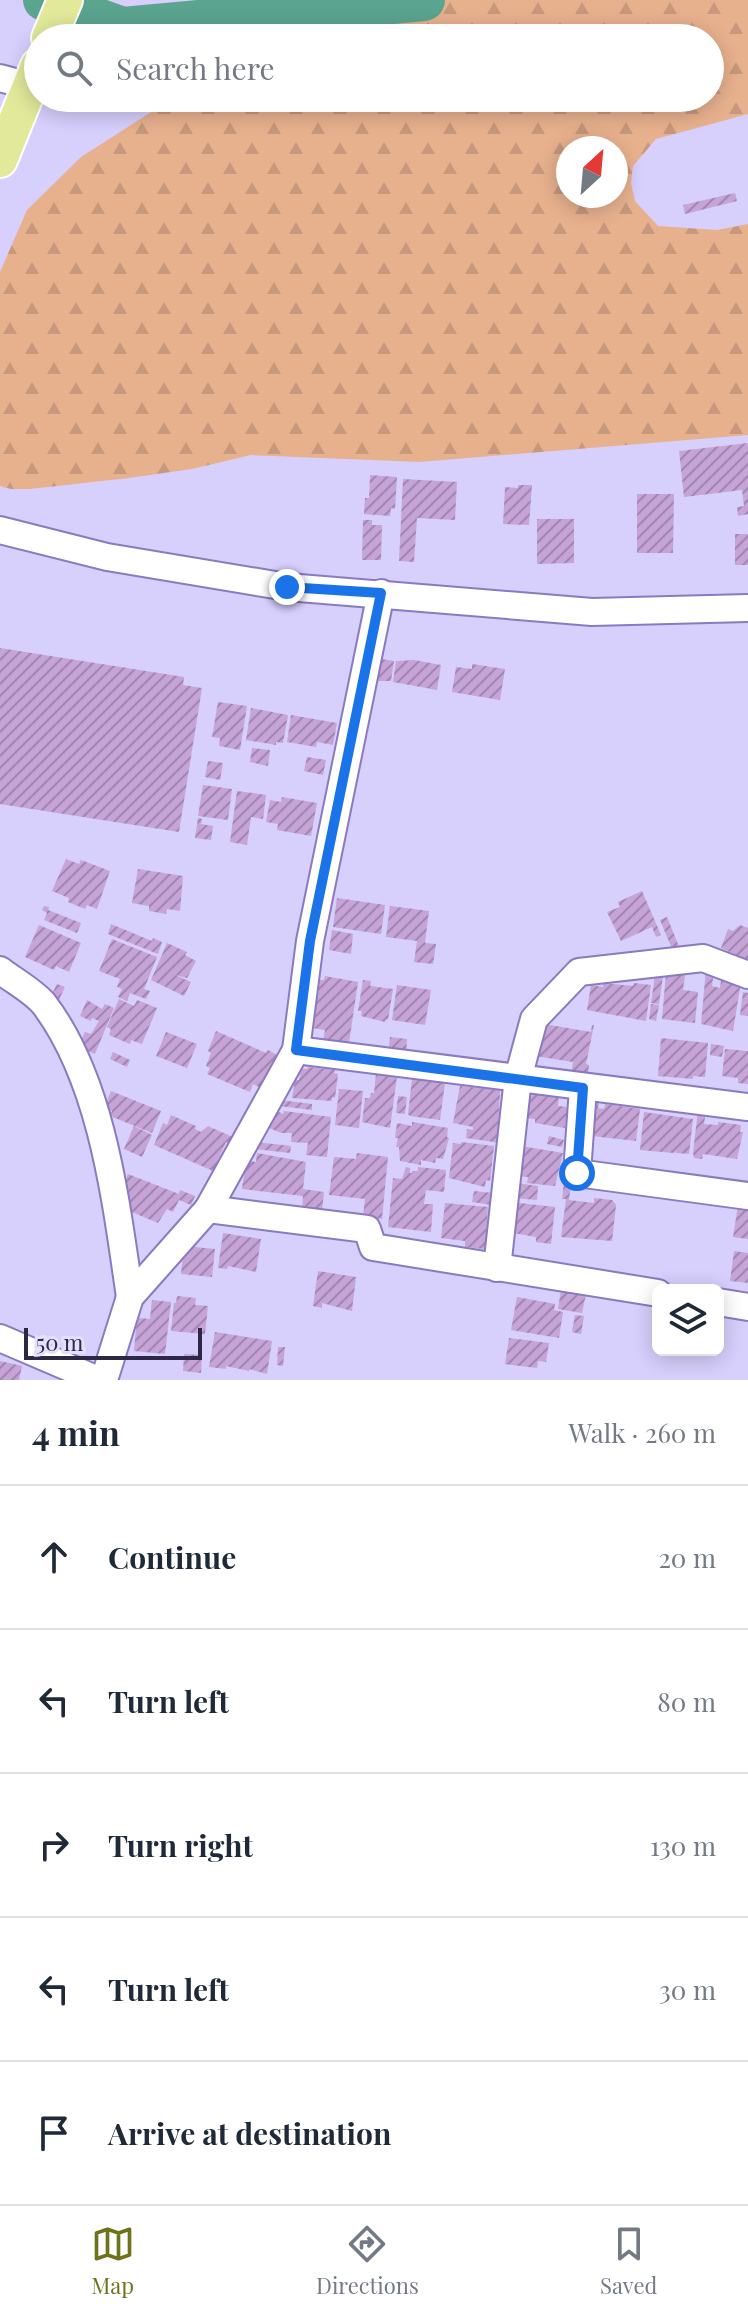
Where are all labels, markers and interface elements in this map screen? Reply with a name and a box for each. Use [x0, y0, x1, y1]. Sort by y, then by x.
search box [24, 24, 724, 112]
icon: search [52, 46, 96, 90]
text: Search here [116, 48, 275, 88]
north arrow [556, 136, 628, 208]
route end [269, 569, 305, 605]
route start [559, 1155, 595, 1191]
map controls [652, 1284, 724, 1356]
button: layers [652, 1284, 724, 1356]
scale bar [24, 1324, 202, 1360]
text: 50 m [36, 1327, 83, 1357]
text: 4 min [32, 1409, 120, 1455]
text: Walk · 260 m [569, 1415, 716, 1450]
icon: ahead [32, 1535, 76, 1579]
text: Continue [108, 1537, 236, 1577]
text: 20 m [658, 1540, 716, 1575]
icon: left [32, 1679, 76, 1723]
text: Turn left [108, 1681, 229, 1721]
text: 80 m [657, 1684, 716, 1719]
icon: right [32, 1823, 76, 1867]
text: Turn right [108, 1825, 253, 1865]
text: 130 m [650, 1828, 716, 1863]
icon: left [32, 1967, 76, 2011]
text: Turn left [108, 1969, 229, 2009]
text: 30 m [659, 1972, 716, 2007]
icon: arrive [32, 2111, 76, 2155]
text: Arrive at destination [108, 2113, 391, 2153]
tab: Map [91, 2222, 135, 2300]
tab: Directions [316, 2222, 419, 2300]
tab: Saved [600, 2222, 657, 2300]

